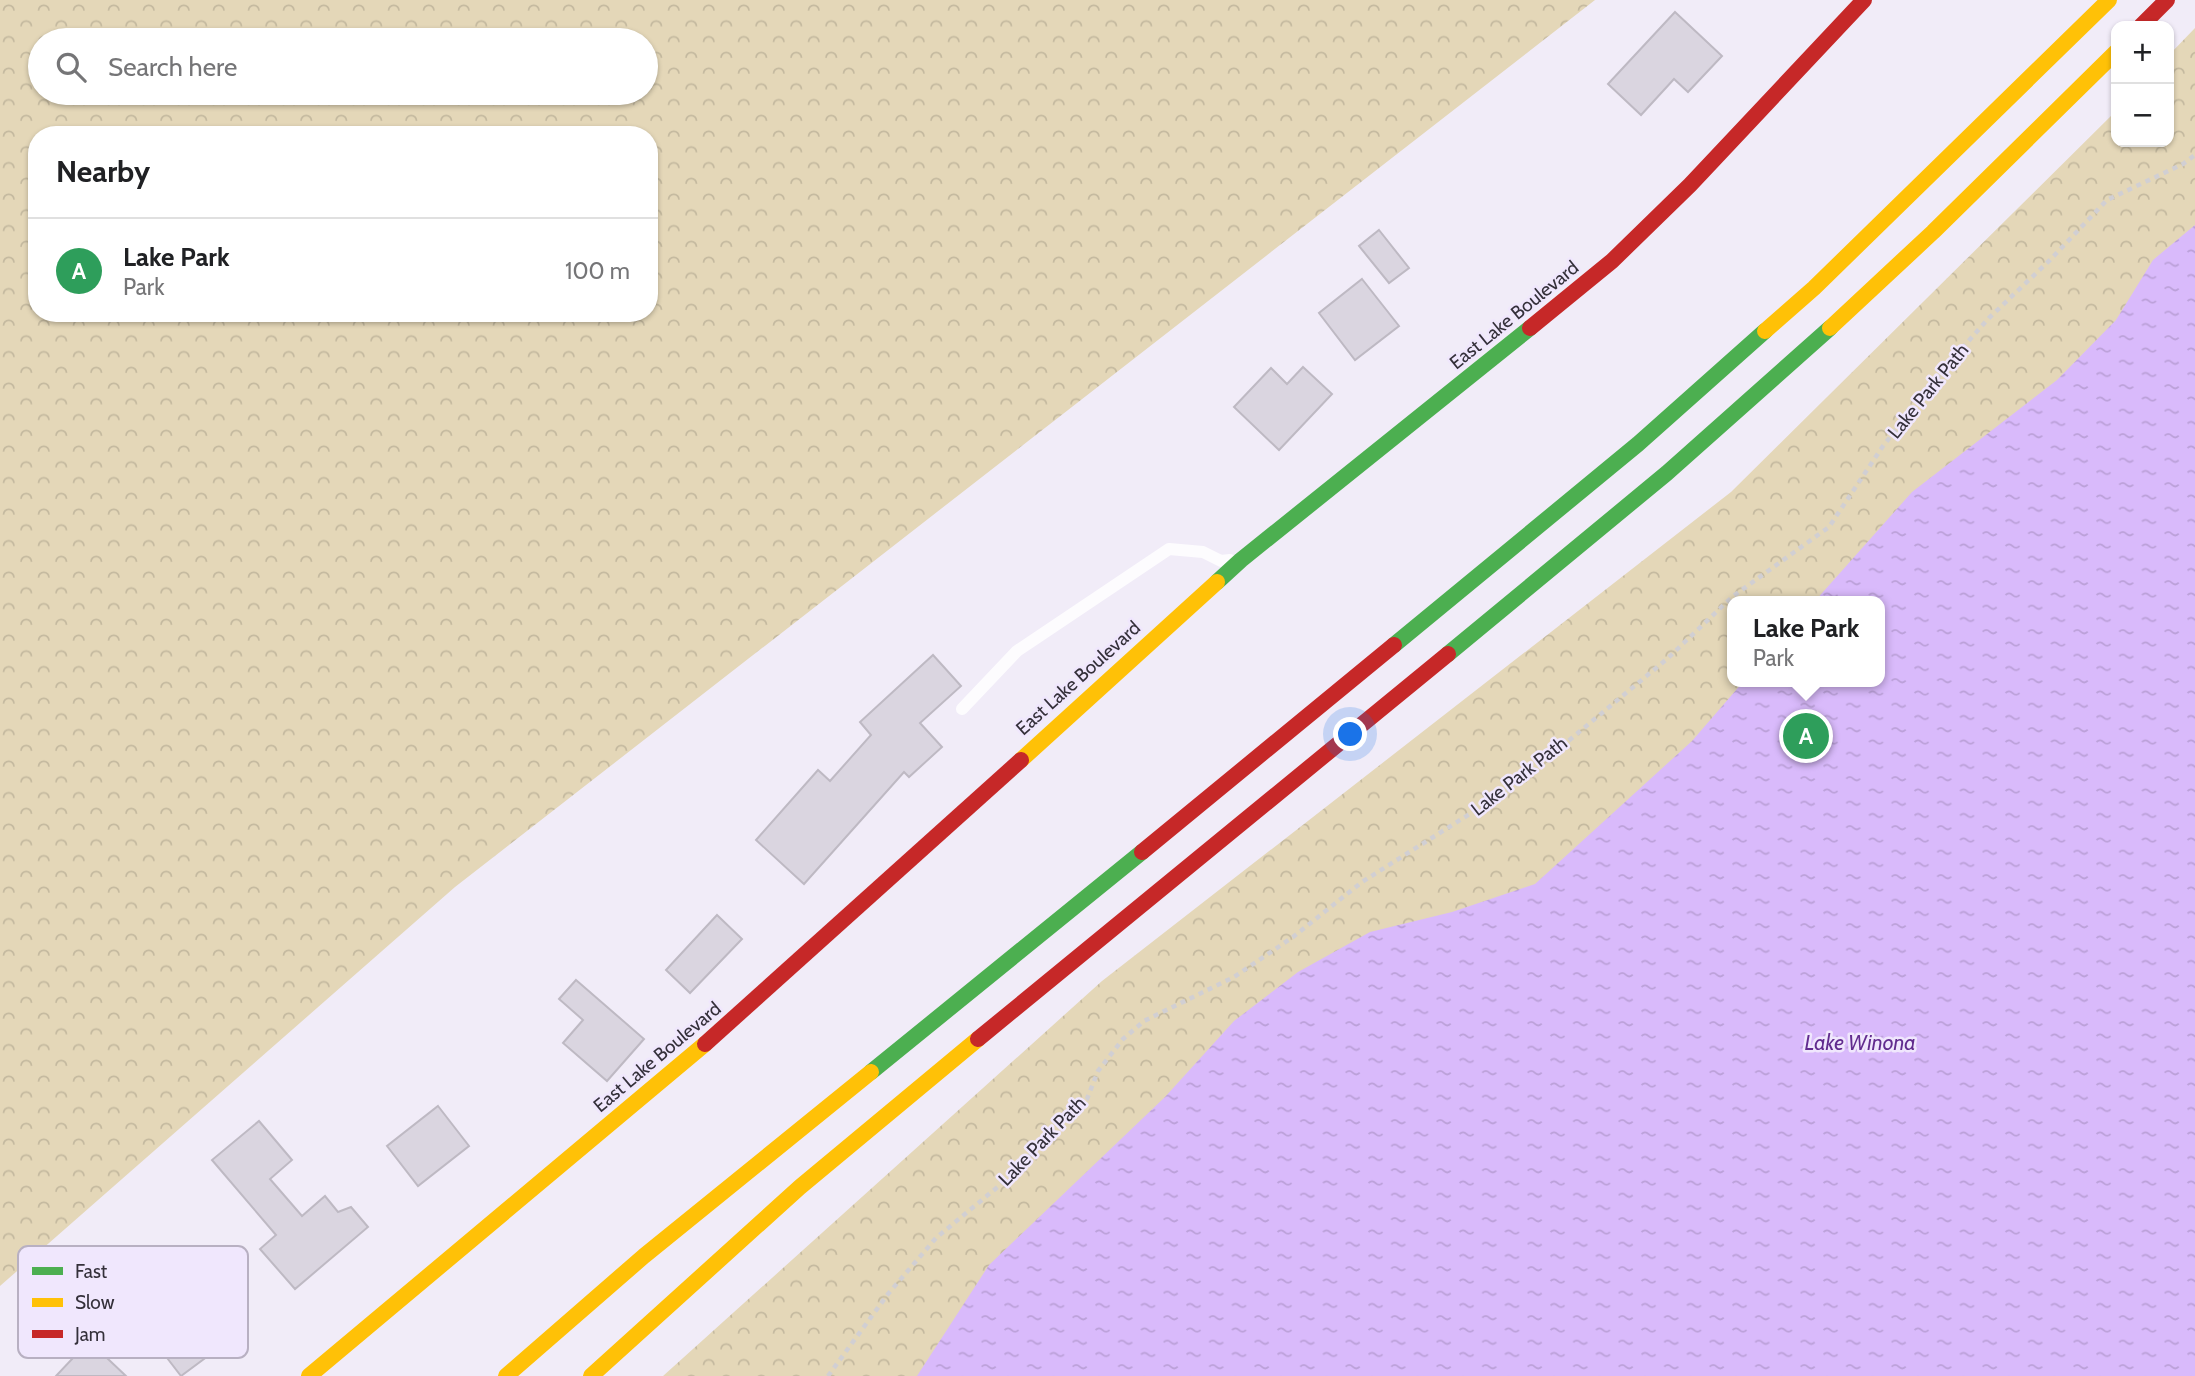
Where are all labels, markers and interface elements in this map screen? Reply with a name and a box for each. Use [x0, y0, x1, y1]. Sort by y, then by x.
map controls [2111, 21, 2174, 147]
button: + [2111, 21, 2174, 84]
search box [28, 28, 658, 105]
icon: search [52, 48, 90, 86]
text: Search here [108, 51, 237, 83]
button: − [2111, 84, 2174, 147]
text: Nearby [56, 153, 150, 190]
text: Lake Park [123, 241, 230, 273]
street label: East Lake Boulevard [1445, 256, 1583, 374]
text: A [72, 257, 86, 285]
text: 100 m [565, 257, 630, 285]
text: Park [123, 273, 164, 301]
street label: Lake Park Path [1883, 339, 1973, 443]
popup [1727, 596, 1885, 687]
text: Lake Park [1753, 612, 1859, 644]
street label: East Lake Boulevard [1011, 616, 1145, 740]
text: Park [1753, 644, 1794, 672]
pin: A [1783, 710, 1829, 762]
your location [1333, 717, 1367, 751]
street label: Lake Park Path [1466, 731, 1572, 821]
street label: East Lake Boulevard [589, 997, 725, 1117]
water label: Lake Winona [1804, 1030, 1916, 1055]
street label: Lake Park Path [994, 1091, 1090, 1191]
legend [18, 1246, 248, 1358]
text: Fast [75, 1260, 108, 1283]
text: Slow [75, 1291, 115, 1314]
text: Jam [74, 1323, 105, 1346]

